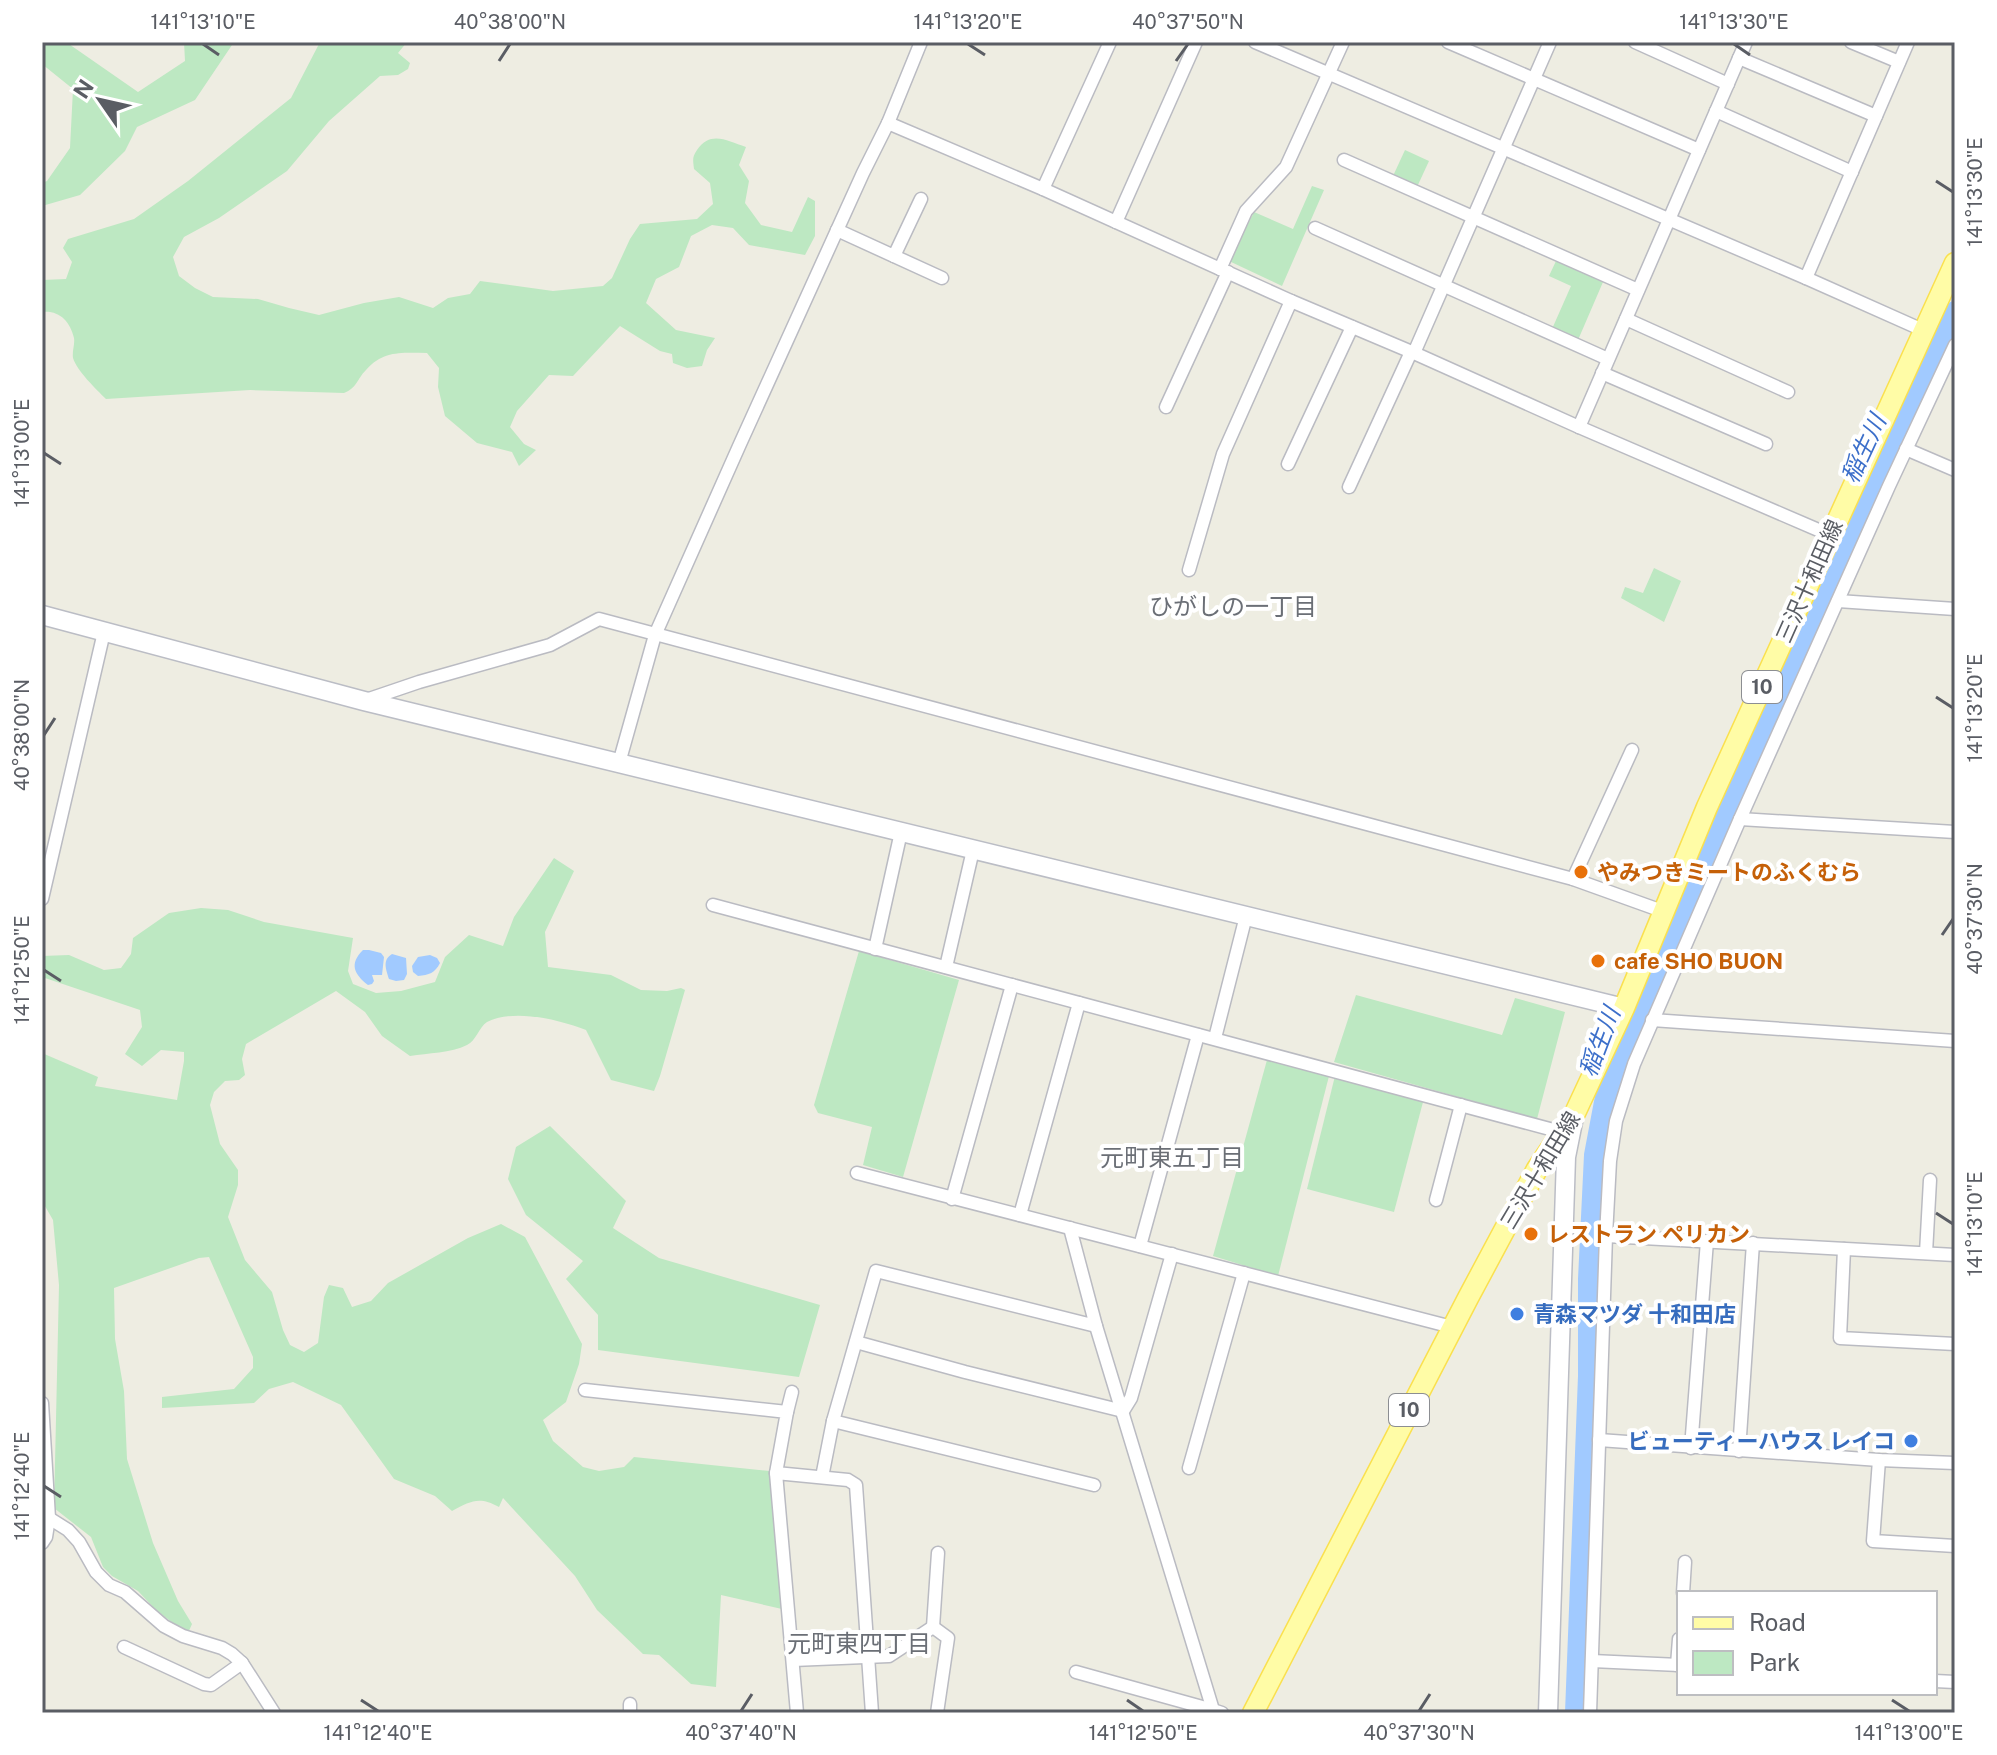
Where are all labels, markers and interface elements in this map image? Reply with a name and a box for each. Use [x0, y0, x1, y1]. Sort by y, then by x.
text: 141°13'10"E [150, 10, 256, 34]
text: 40°38'00"N [454, 10, 566, 34]
text: 141°13'20"E [914, 10, 1022, 34]
text: 40°37'50"N [1132, 10, 1244, 34]
text: 141°13'30"E [1679, 10, 1789, 34]
north arrow [60, 60, 140, 140]
text: N [68, 74, 99, 103]
text: 141°13'30"E [1963, 137, 1987, 247]
text: 141°13'00"E [10, 398, 34, 508]
water label: 稲生川 [1835, 407, 1892, 487]
street label: 三沢十和田線 [1770, 515, 1848, 647]
district label: ひがしの一丁目 [1149, 592, 1317, 620]
text: 141°13'20"E [1963, 654, 1987, 762]
road number: 10 [1742, 671, 1782, 703]
text: 40°38'00"N [10, 679, 34, 791]
place label: やみつきミートのふくむら [1597, 859, 1861, 885]
marker: やみつきミートのふくむら [1572, 863, 1590, 881]
text: 40°37'30"N [1963, 863, 1987, 975]
text: 141°12'50"E [10, 915, 34, 1025]
place label: cafe SHO BUON [1614, 948, 1783, 974]
marker: cafe SHO BUON [1589, 952, 1607, 970]
water label: 稲生川 [1573, 1000, 1626, 1080]
street label: 三沢十和田線 [1495, 1107, 1585, 1233]
district label: 元町東五丁目 [1100, 1143, 1244, 1171]
text: 141°13'10"E [1963, 1171, 1987, 1277]
place label: レストラン ペリカン [1547, 1221, 1750, 1247]
marker: レストラン ペリカン [1522, 1225, 1540, 1243]
place label: 青森マツダ 十和田店 [1533, 1301, 1736, 1327]
marker: 青森マツダ 十和田店 [1508, 1305, 1526, 1323]
road number: 10 [1389, 1394, 1429, 1426]
place label: ビューティーハウス レイコ [1628, 1428, 1895, 1454]
text: 141°12'40"E [10, 1432, 34, 1540]
marker: ビューティーハウス レイコ [1902, 1432, 1920, 1450]
legend [1677, 1591, 1937, 1695]
text: Road [1749, 1608, 1806, 1636]
district label: 元町東四丁目 [787, 1629, 931, 1657]
text: Park [1749, 1648, 1800, 1676]
text: 141°12'40"E [324, 1721, 432, 1745]
text: 40°37'40"N [685, 1721, 797, 1745]
text: 141°12'50"E [1088, 1721, 1198, 1745]
text: 40°37'30"N [1363, 1721, 1475, 1745]
text: 141°13'00"E [1854, 1721, 1964, 1745]

